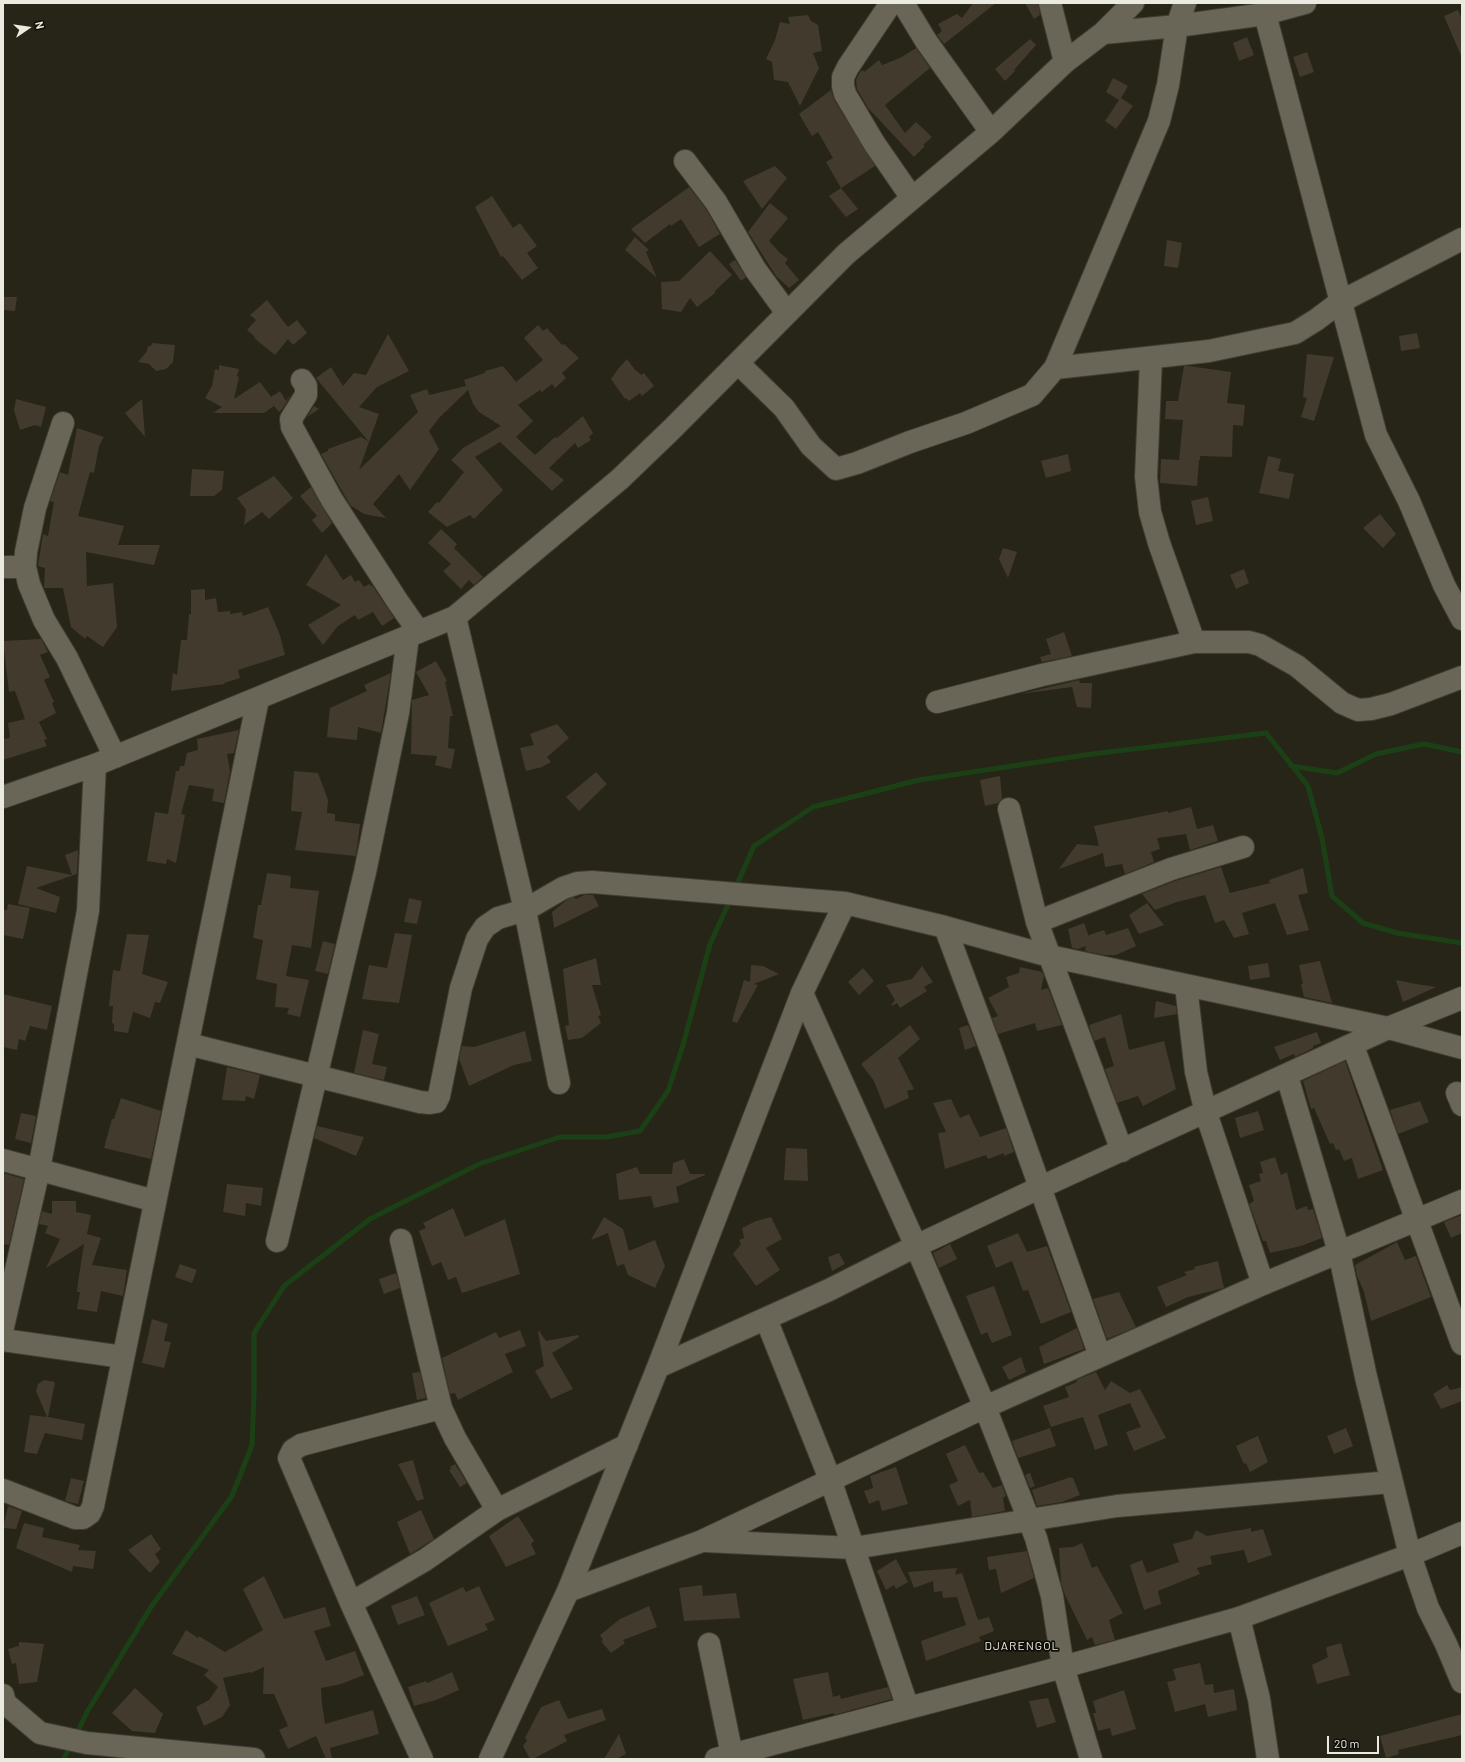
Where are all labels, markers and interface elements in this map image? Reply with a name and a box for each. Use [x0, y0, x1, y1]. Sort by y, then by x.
north arrow [8, 8, 48, 48]
text: N [33, 20, 47, 30]
district label: DJARENGOL [985, 1639, 1059, 1653]
scale bar [1329, 1728, 1381, 1754]
text: 20 m [1334, 1736, 1360, 1750]

